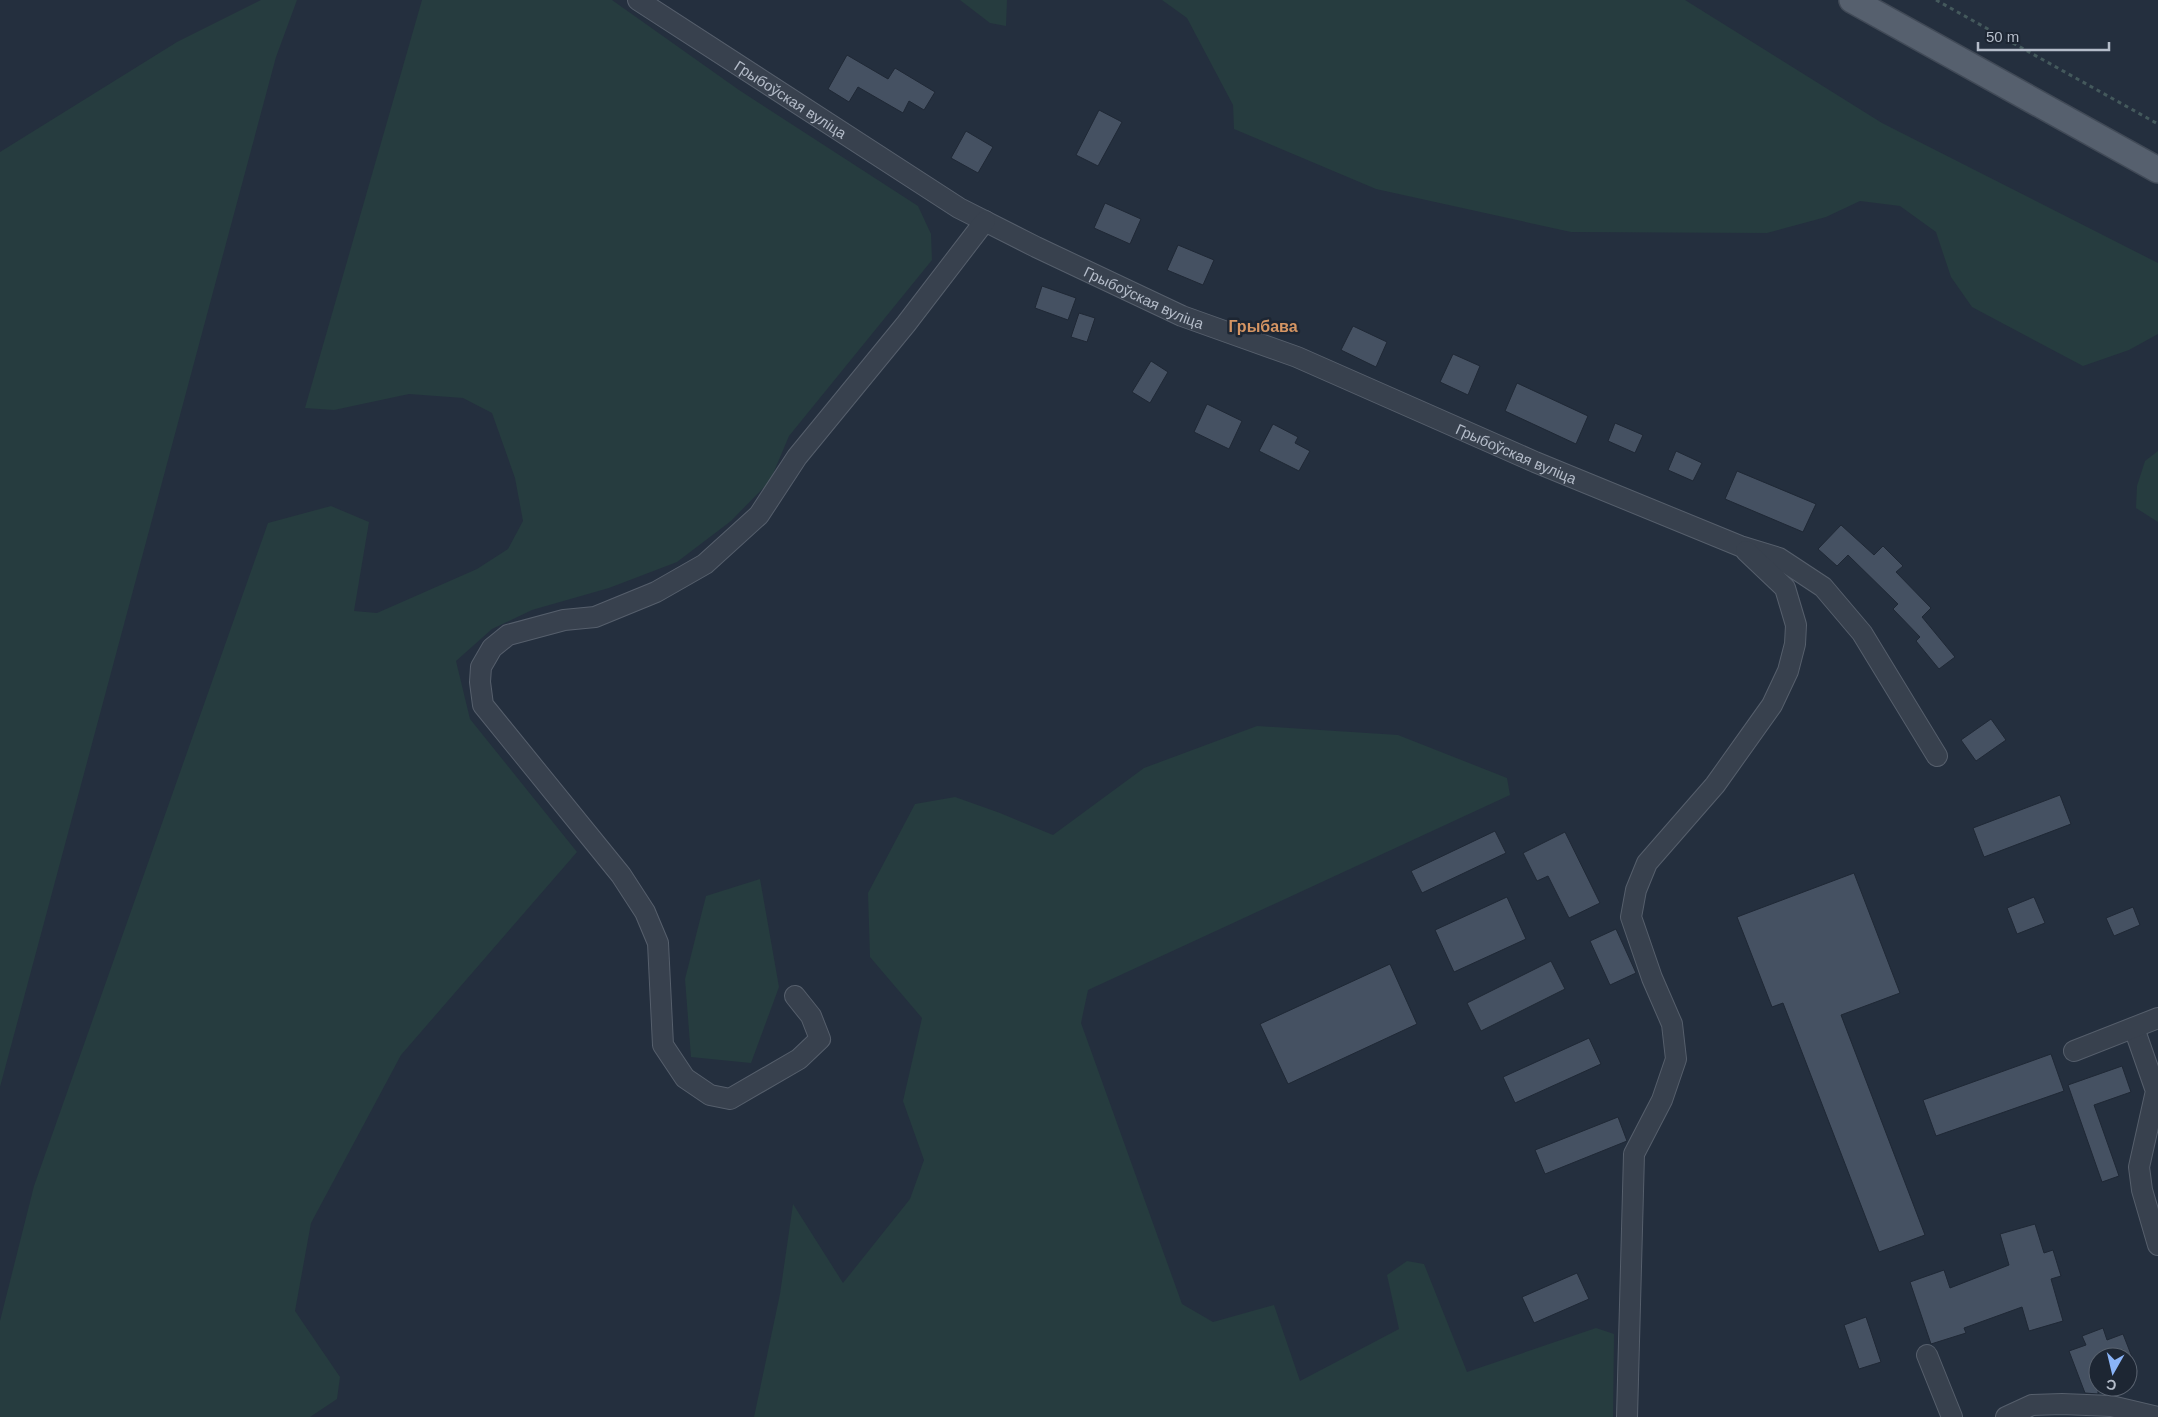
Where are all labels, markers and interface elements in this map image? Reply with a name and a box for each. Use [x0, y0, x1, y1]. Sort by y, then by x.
scale bar [1978, 20, 2109, 52]
text: 50 m [1986, 28, 2019, 45]
street label: Грыбоўская вуліца [732, 57, 850, 142]
street label: Грыбоўская вуліца [1081, 263, 1207, 332]
district label: Грыбава [1228, 318, 1298, 335]
street label: Грыбоўская вуліца [1453, 420, 1580, 487]
north arrow [2088, 1347, 2138, 1397]
text: С [2105, 1376, 2117, 1394]

